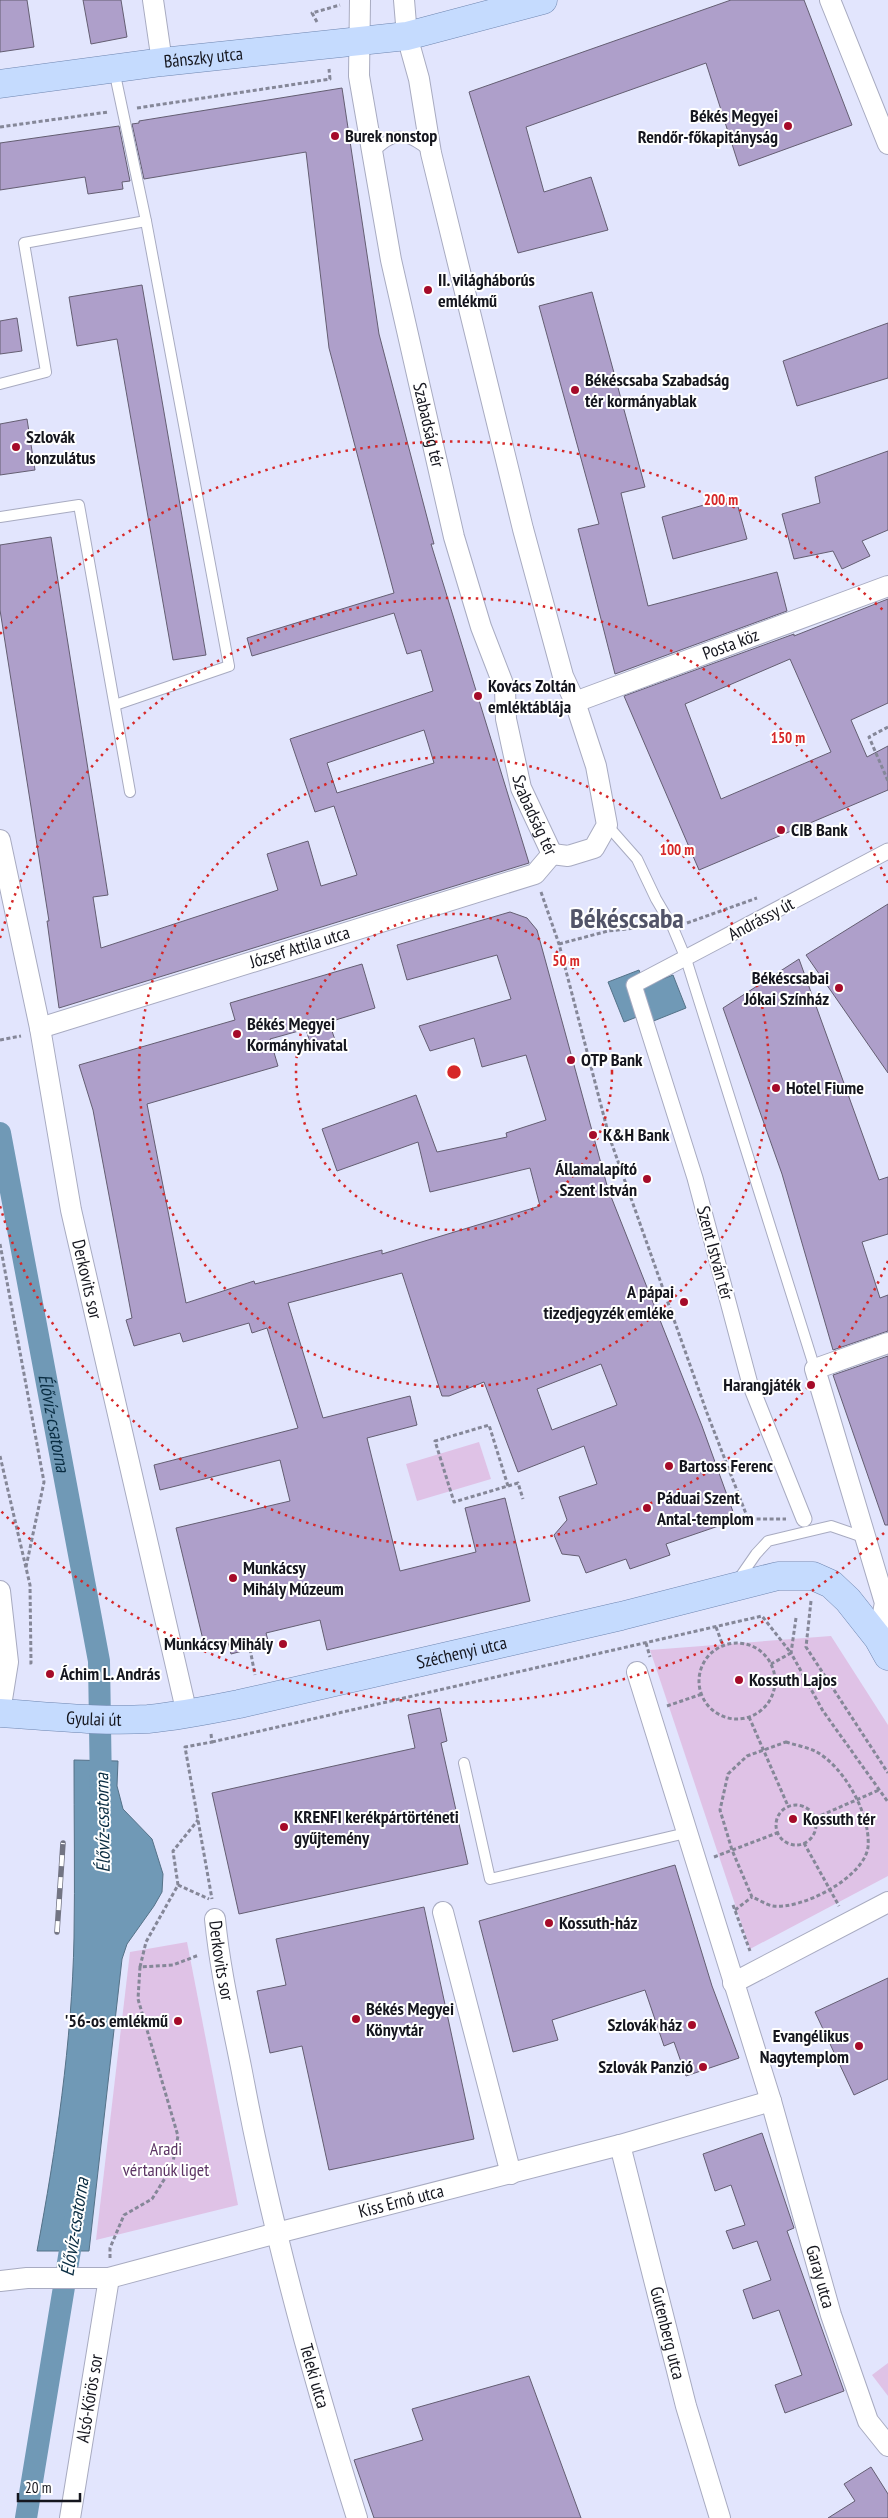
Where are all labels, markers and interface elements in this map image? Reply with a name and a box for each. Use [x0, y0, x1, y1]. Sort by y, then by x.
street label: Bánszky utca [162, 41, 244, 73]
place label: Békés Megyei Rendőr-főkapitányság [638, 104, 778, 148]
marker: Békés Megyei Rendőr-főkapitányság [782, 120, 794, 132]
place label: Burek nonstop [345, 124, 437, 147]
marker: Burek nonstop [329, 130, 341, 142]
place label: II. világháborús emlékmű [438, 268, 535, 312]
marker: II. világháborús emlékmű [422, 284, 434, 296]
place label: Békéscsaba Szabadság tér kormányablak [585, 368, 729, 412]
street label: Szabadság tér [408, 380, 450, 470]
marker: Békéscsaba Szabadság tér kormányablak [569, 384, 581, 396]
place label: Szlovák konzulátus [26, 425, 96, 469]
marker: Szlovák konzulátus [10, 441, 22, 453]
text: 200 m [704, 490, 738, 509]
street label: Posta köz [699, 623, 762, 665]
place label: Kovács Zoltán emléktáblája [488, 674, 576, 718]
marker: Kovács Zoltán emléktáblája [472, 690, 484, 702]
text: 150 m [771, 728, 805, 747]
street label: Szabadság tér [507, 773, 563, 859]
place label: CIB Bank [791, 818, 848, 841]
marker: CIB Bank [775, 824, 787, 836]
text: 100 m [660, 840, 694, 859]
street label: Andrássy út [724, 892, 798, 945]
district label: Békéscsaba [570, 899, 684, 936]
street label: József Attila utca [246, 920, 352, 973]
text: 50 m [552, 951, 580, 970]
place label: Békéscsabai Jókai Színház [743, 966, 829, 1010]
marker: Békéscsabai Jókai Színház [833, 982, 845, 994]
place label: Békés Megyei Kormányhivatal [247, 1012, 348, 1056]
marker: Békés Megyei Kormányhivatal [231, 1028, 243, 1040]
place label: OTP Bank [581, 1048, 643, 1071]
marker: OTP Bank [565, 1054, 577, 1066]
centre of rings [445, 1063, 463, 1081]
place label: Hotel Fiume [786, 1076, 864, 1099]
marker: Hotel Fiume [770, 1082, 782, 1094]
place label: K&H Bank [603, 1123, 670, 1146]
marker: K&H Bank [587, 1129, 599, 1141]
place label: Államalapító Szent István [554, 1157, 637, 1201]
marker: Államalapító Szent István [641, 1173, 653, 1185]
street label: Szent István tér [692, 1203, 739, 1302]
street label: Derkovits sor [67, 1237, 108, 1321]
place label: A pápai tizedjegyzék emléke [544, 1280, 674, 1324]
marker: A pápai tizedjegyzék emléke [678, 1296, 690, 1308]
water label: Élővíz-csatorna [33, 1372, 76, 1475]
place label: Harangjáték [723, 1373, 802, 1396]
marker: Harangjáték [805, 1379, 817, 1391]
place label: Bartoss Ferenc [679, 1454, 774, 1477]
marker: Bartoss Ferenc [663, 1460, 675, 1472]
place label: Páduai Szent Antal-templom [656, 1486, 754, 1530]
marker: Páduai Szent Antal-templom [641, 1502, 653, 1514]
place label: Munkácsy Mihály Múzeum [243, 1556, 344, 1600]
marker: Munkácsy Mihály Múzeum [227, 1572, 239, 1584]
street label: Széchenyi utca [414, 1631, 509, 1674]
place label: Munkácsy Mihály [164, 1632, 274, 1655]
marker: Munkácsy Mihály [277, 1638, 289, 1650]
place label: Áchim L. András [59, 1662, 160, 1685]
marker: Áchim L. András [44, 1668, 56, 1680]
place label: Kossuth Lajos [749, 1668, 837, 1691]
marker: Kossuth Lajos [733, 1674, 745, 1686]
street label: Gyulai út [65, 1706, 122, 1731]
water label: Élővíz-csatorna [89, 1772, 115, 1873]
place label: KRENFI kerékpártörténeti gyűjtemény [294, 1805, 459, 1849]
place label: Kossuth tér [803, 1807, 876, 1830]
marker: Kossuth tér [787, 1813, 799, 1825]
marker: KRENFI kerékpártörténeti gyűjtemény [278, 1821, 290, 1833]
place label: Kossuth-ház [559, 1911, 637, 1934]
marker: Kossuth-ház [543, 1917, 555, 1929]
street label: Derkovits sor [204, 1919, 239, 2003]
place label: Békés Megyei Könyvtár [366, 1997, 454, 2041]
place label: '56-os emlékmű [64, 2009, 168, 2032]
marker: Békés Megyei Könyvtár [350, 2013, 362, 2025]
place label: Szlovák ház [607, 2013, 682, 2036]
marker: '56-os emlékmű [172, 2015, 184, 2027]
marker: Szlovák ház [686, 2019, 698, 2031]
place label: Evangélikus Nagytemplom [760, 2024, 849, 2068]
marker: Evangélikus Nagytemplom [853, 2040, 865, 2052]
place label: Szlovák Panzió [598, 2055, 693, 2078]
marker: Szlovák Panzió [697, 2061, 709, 2073]
park label: Aradi vértanúk liget [123, 2137, 209, 2181]
water label: Élővíz-csatorna [54, 2175, 94, 2278]
street label: Kiss Ernő utca [356, 2179, 446, 2223]
street label: Garay utca [801, 2242, 841, 2311]
street label: Gutenberg utca [645, 2284, 691, 2382]
street label: Teleki utca [295, 2341, 335, 2411]
street label: Alsó-Körös sor [70, 2353, 107, 2444]
scale bar [18, 2470, 80, 2502]
text: 20 m [25, 2478, 51, 2497]

